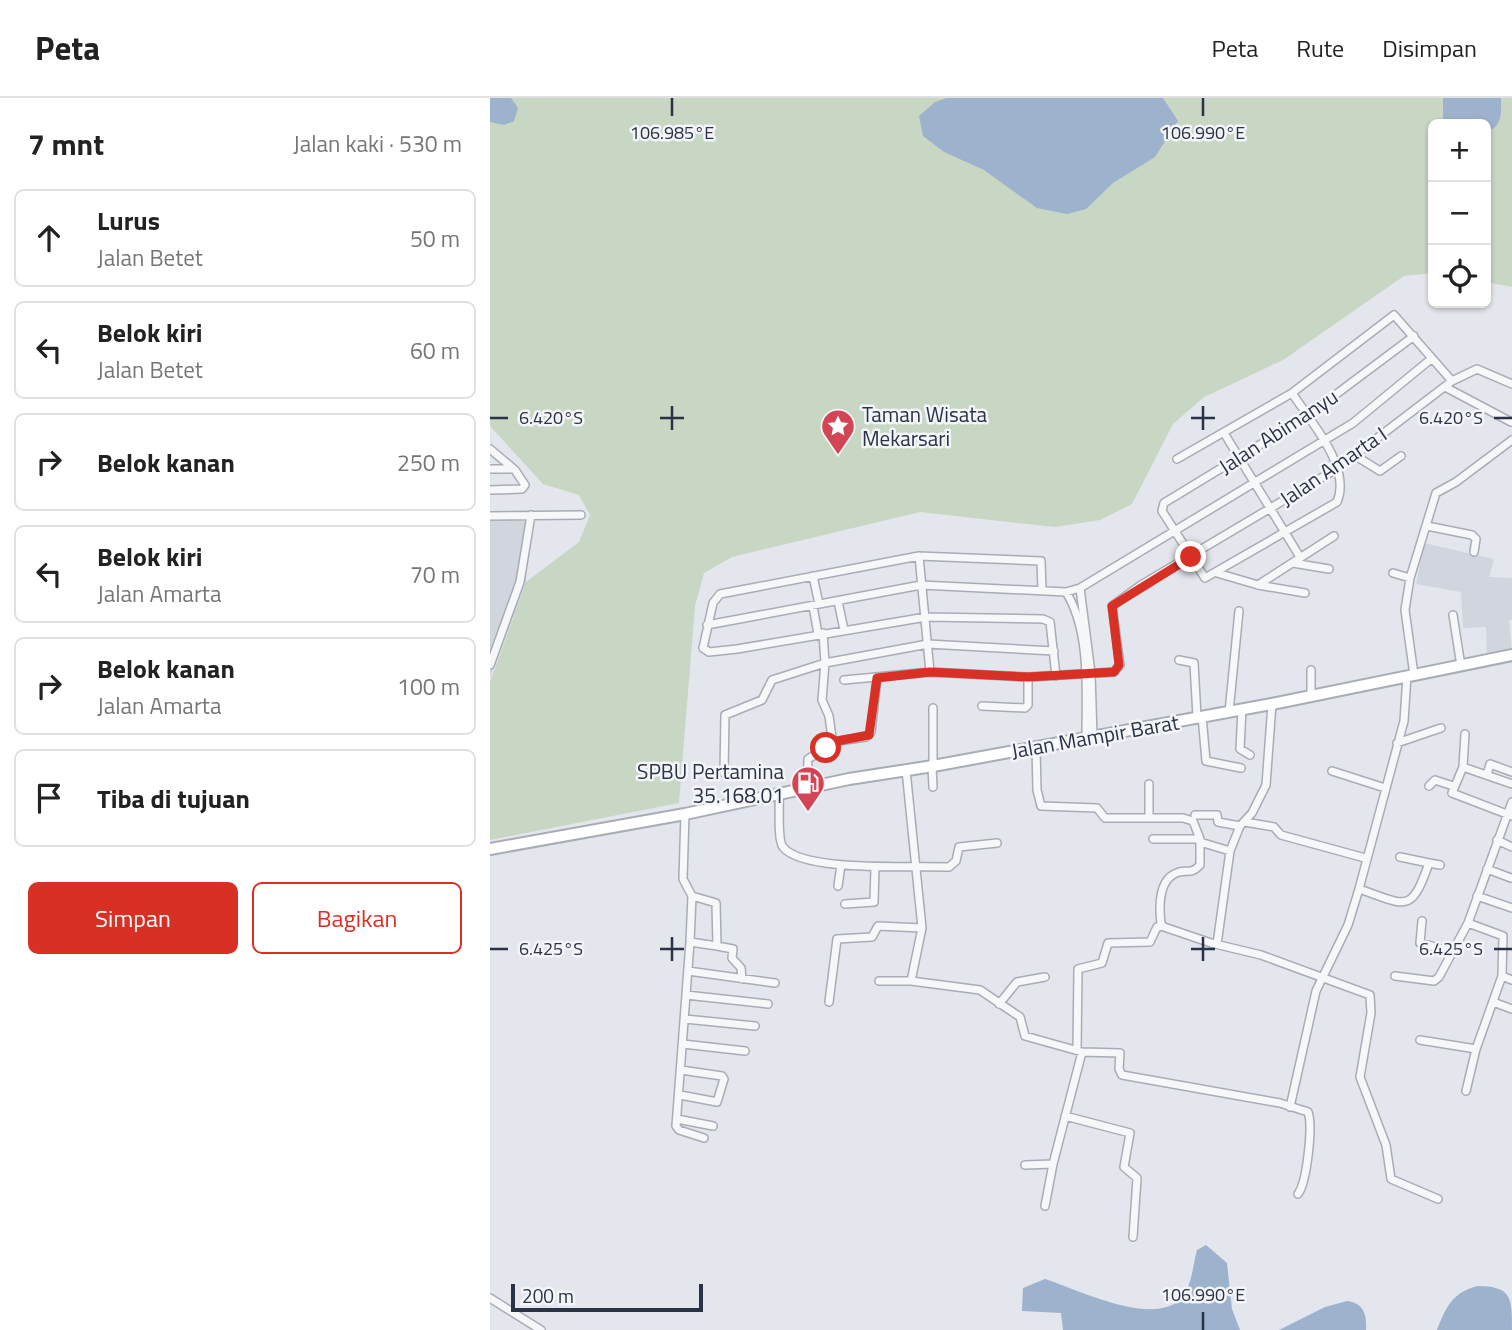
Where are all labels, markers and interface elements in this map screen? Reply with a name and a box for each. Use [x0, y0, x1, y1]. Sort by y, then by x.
text: Peta [35, 23, 100, 73]
text: Peta [1212, 30, 1258, 66]
text: Rute [1296, 30, 1344, 66]
text: Disimpan [1382, 30, 1477, 66]
text: 106.985°E [630, 119, 714, 146]
text: 106.990°E [1161, 119, 1245, 146]
map controls [1428, 119, 1491, 308]
button: + [1428, 119, 1491, 182]
text: 7 mnt [28, 121, 104, 167]
text: Jalan kaki · 530 m [293, 126, 462, 161]
button: − [1428, 182, 1491, 245]
text: Lurus [97, 201, 160, 240]
icon: ahead [30, 219, 68, 257]
text: 50 m [410, 221, 460, 256]
text: Jalan Betet [97, 240, 203, 275]
button: locate [1428, 245, 1491, 308]
text: Belok kiri [97, 313, 203, 352]
icon: left [30, 331, 68, 369]
text: 60 m [410, 333, 460, 368]
text: Jalan Betet [97, 352, 203, 387]
street label: Jalan Abimanyu [1212, 380, 1344, 482]
place label: Taman Wisata Mekarsari [862, 398, 988, 454]
text: 6.420°S [519, 404, 583, 431]
text: 6.420°S [1419, 404, 1483, 431]
place icon: Taman Wisata Mekarsari [819, 407, 857, 456]
street label: Jalan Amarta I [1273, 418, 1393, 514]
icon: right [30, 443, 68, 481]
text: Belok kanan [97, 443, 235, 482]
text: 250 m [397, 445, 460, 480]
text: Belok kiri [97, 537, 203, 576]
route end [1175, 541, 1206, 572]
icon: left [30, 555, 68, 593]
text: 70 m [410, 557, 460, 592]
text: Jalan Amarta [97, 576, 221, 611]
text: Belok kanan [97, 649, 235, 688]
icon: right [30, 667, 68, 705]
text: 100 m [397, 669, 460, 704]
text: Jalan Amarta [97, 688, 221, 723]
street label: Jalan Mampir Barat [1009, 705, 1182, 766]
route start [810, 732, 841, 763]
place label: SPBU Pertamina 35.168.01 [637, 755, 784, 811]
fuel station icon: SPBU Pertamina 35.168.01 [789, 764, 827, 813]
icon: arrive [30, 779, 68, 817]
text: Tiba di tujuan [97, 779, 250, 818]
button: Simpan [28, 882, 238, 954]
button: Bagikan [252, 882, 462, 954]
text: 6.425°S [519, 935, 583, 962]
text: 6.425°S [1419, 935, 1483, 962]
scale bar [511, 1281, 704, 1313]
text: 200 m [522, 1281, 574, 1310]
text: 106.990°E [1161, 1281, 1245, 1308]

